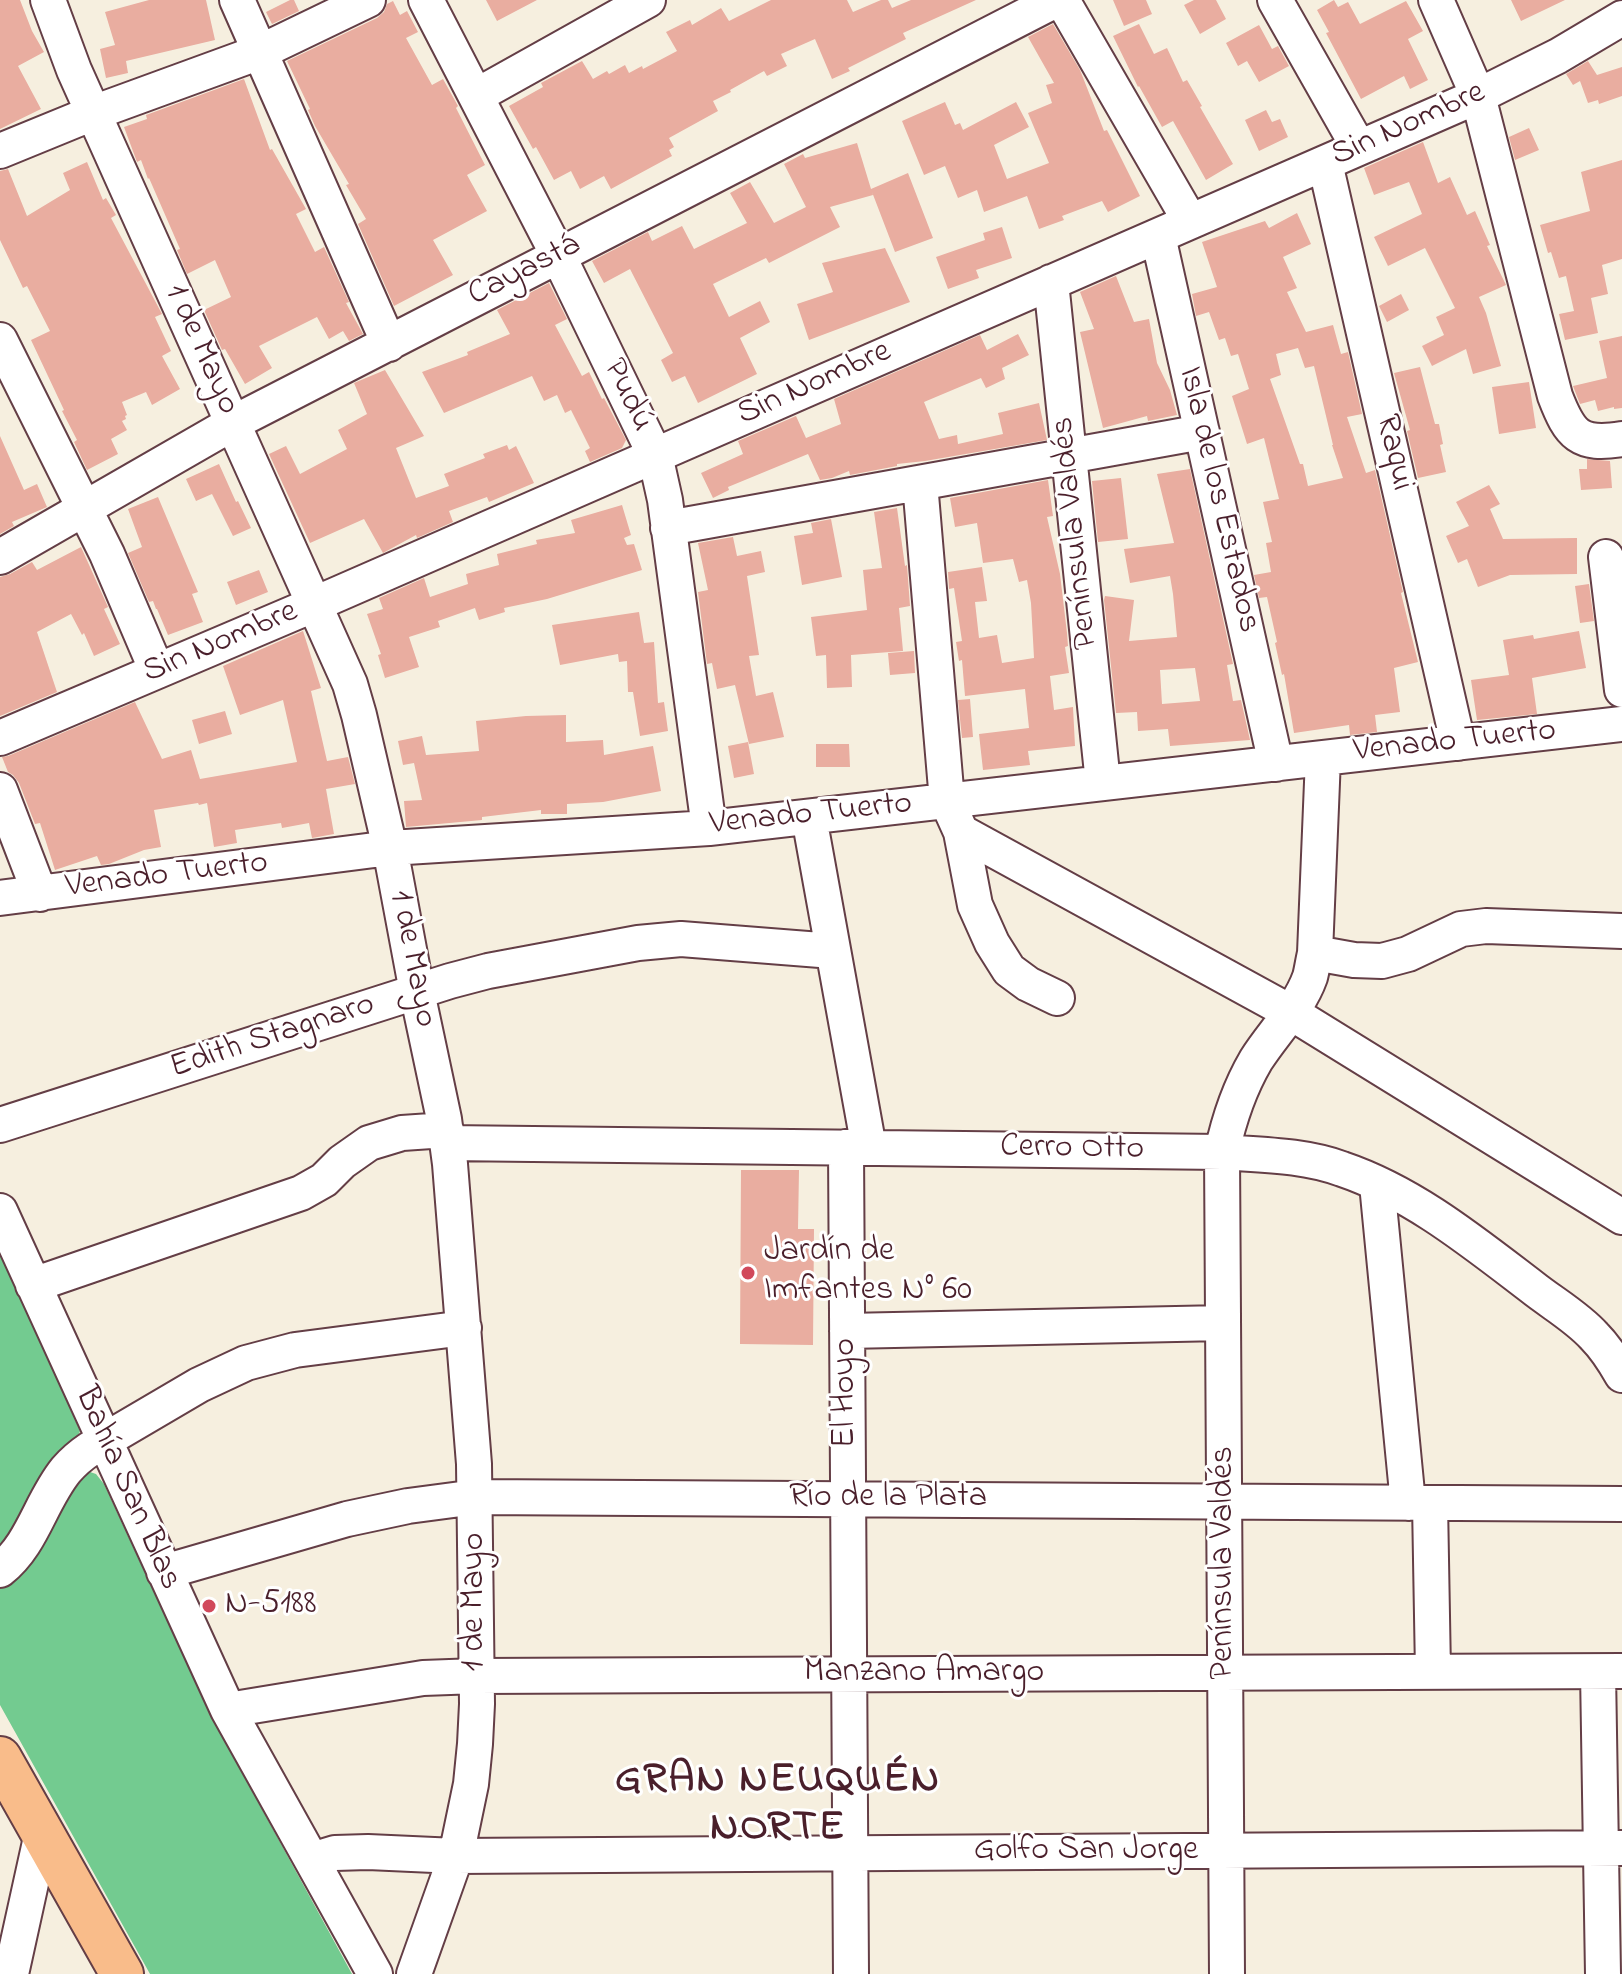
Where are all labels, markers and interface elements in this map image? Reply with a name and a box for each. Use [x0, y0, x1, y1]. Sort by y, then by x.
street label: Sin Nombre [1326, 74, 1492, 178]
street label: Cayastá [462, 227, 588, 317]
street label: 1 de Mayo [153, 278, 247, 422]
street label: Sin Nombre [732, 333, 898, 437]
street label: Pudú [591, 353, 661, 439]
street label: Isla de los Estados [1167, 363, 1267, 637]
street label: Raqui [1363, 411, 1421, 495]
street label: Península Valdés [1045, 415, 1109, 651]
street label: Sin Nombre [138, 593, 304, 695]
street label: Venado Tuerto [1352, 712, 1558, 774]
street label: Venado Tuerto [708, 785, 914, 847]
street label: Venado Tuerto [64, 844, 270, 910]
street label: 1 de Mayo [378, 887, 444, 1031]
street label: Edith Stagnaro [166, 986, 380, 1090]
street label: Cerro Otto [1000, 1128, 1144, 1172]
place label: Jardín de Imfantes N° 60 [764, 1233, 972, 1312]
marker: Jardín de Imfantes N° 60 [739, 1264, 757, 1282]
street label: El Hoyo [827, 1338, 867, 1448]
street label: Bahía San Blas [63, 1381, 189, 1597]
street label: Península Valdés [1205, 1446, 1245, 1680]
street label: Río de la Plata [789, 1479, 987, 1519]
street label: 1 de Mayo [456, 1533, 496, 1671]
place label: N-5188 [225, 1586, 316, 1626]
marker: N-5188 [200, 1597, 218, 1615]
street label: Manzano Amargo [804, 1654, 1044, 1694]
district label: GRAN NEUQUÉN NORTE [615, 1758, 941, 1856]
street label: Golfo San Jorge [974, 1832, 1198, 1872]

